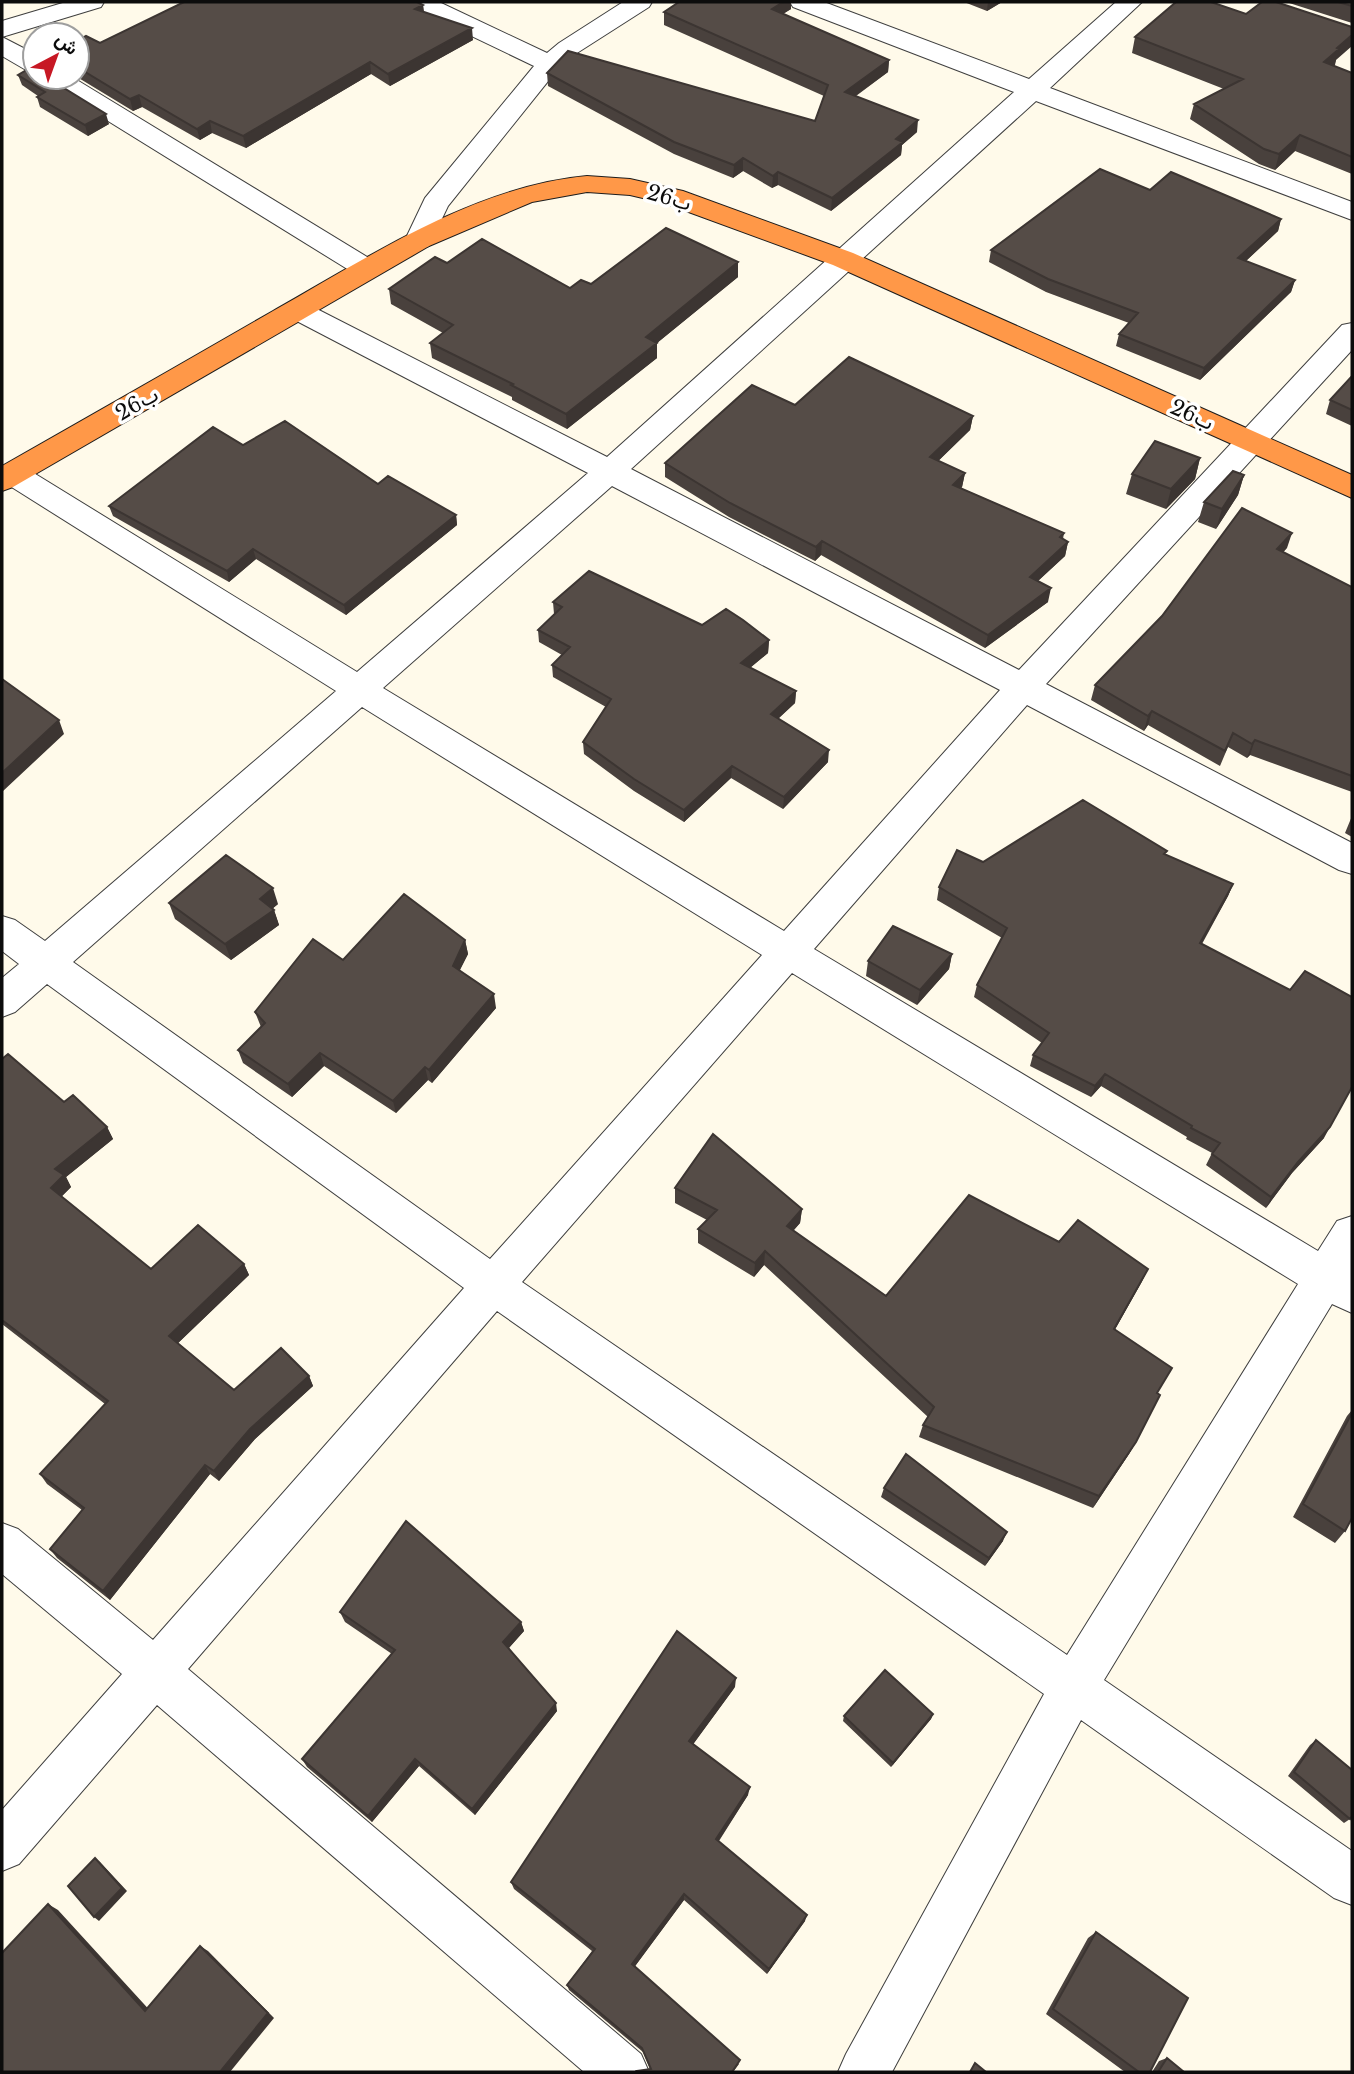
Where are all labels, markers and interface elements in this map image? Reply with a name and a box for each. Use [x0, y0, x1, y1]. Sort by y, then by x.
north arrow [21, 21, 91, 91]
text: ش [51, 27, 83, 60]
street label: 26ب [644, 179, 694, 217]
street label: 26ب [111, 382, 163, 426]
street label: 26ب [1166, 394, 1218, 436]

